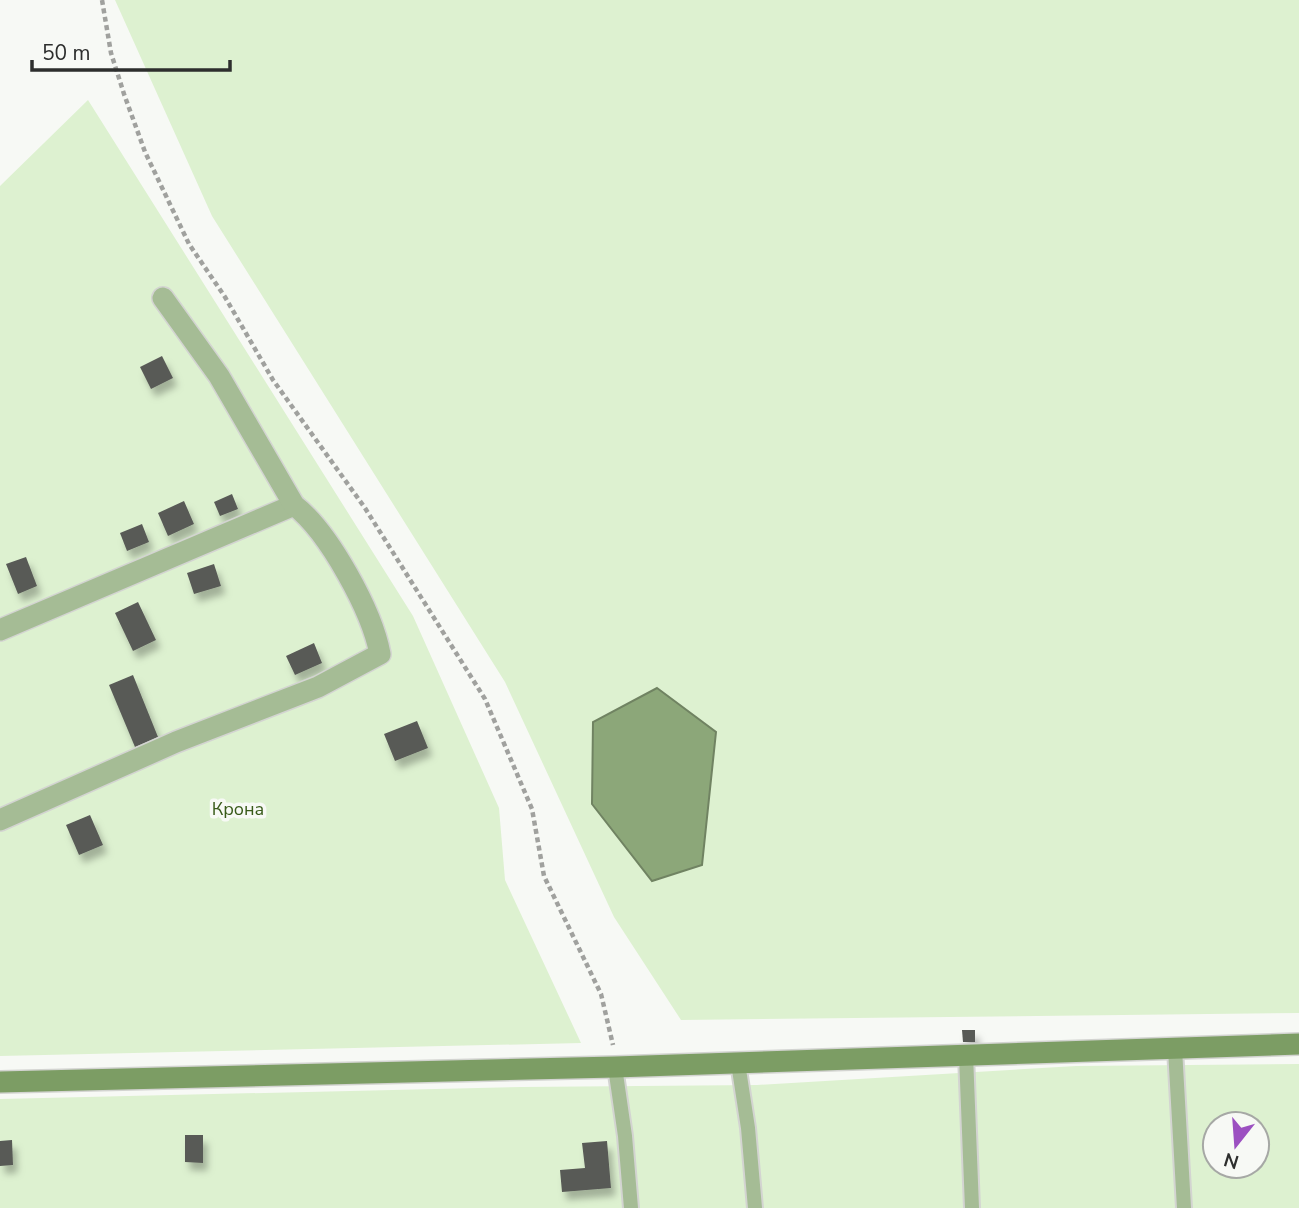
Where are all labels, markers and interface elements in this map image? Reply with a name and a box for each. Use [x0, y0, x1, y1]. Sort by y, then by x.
scale bar [32, 28, 229, 72]
text: 50 m [42, 39, 91, 67]
park label: Крона [212, 797, 264, 821]
north arrow [1201, 1110, 1271, 1180]
text: N [1221, 1146, 1242, 1175]

